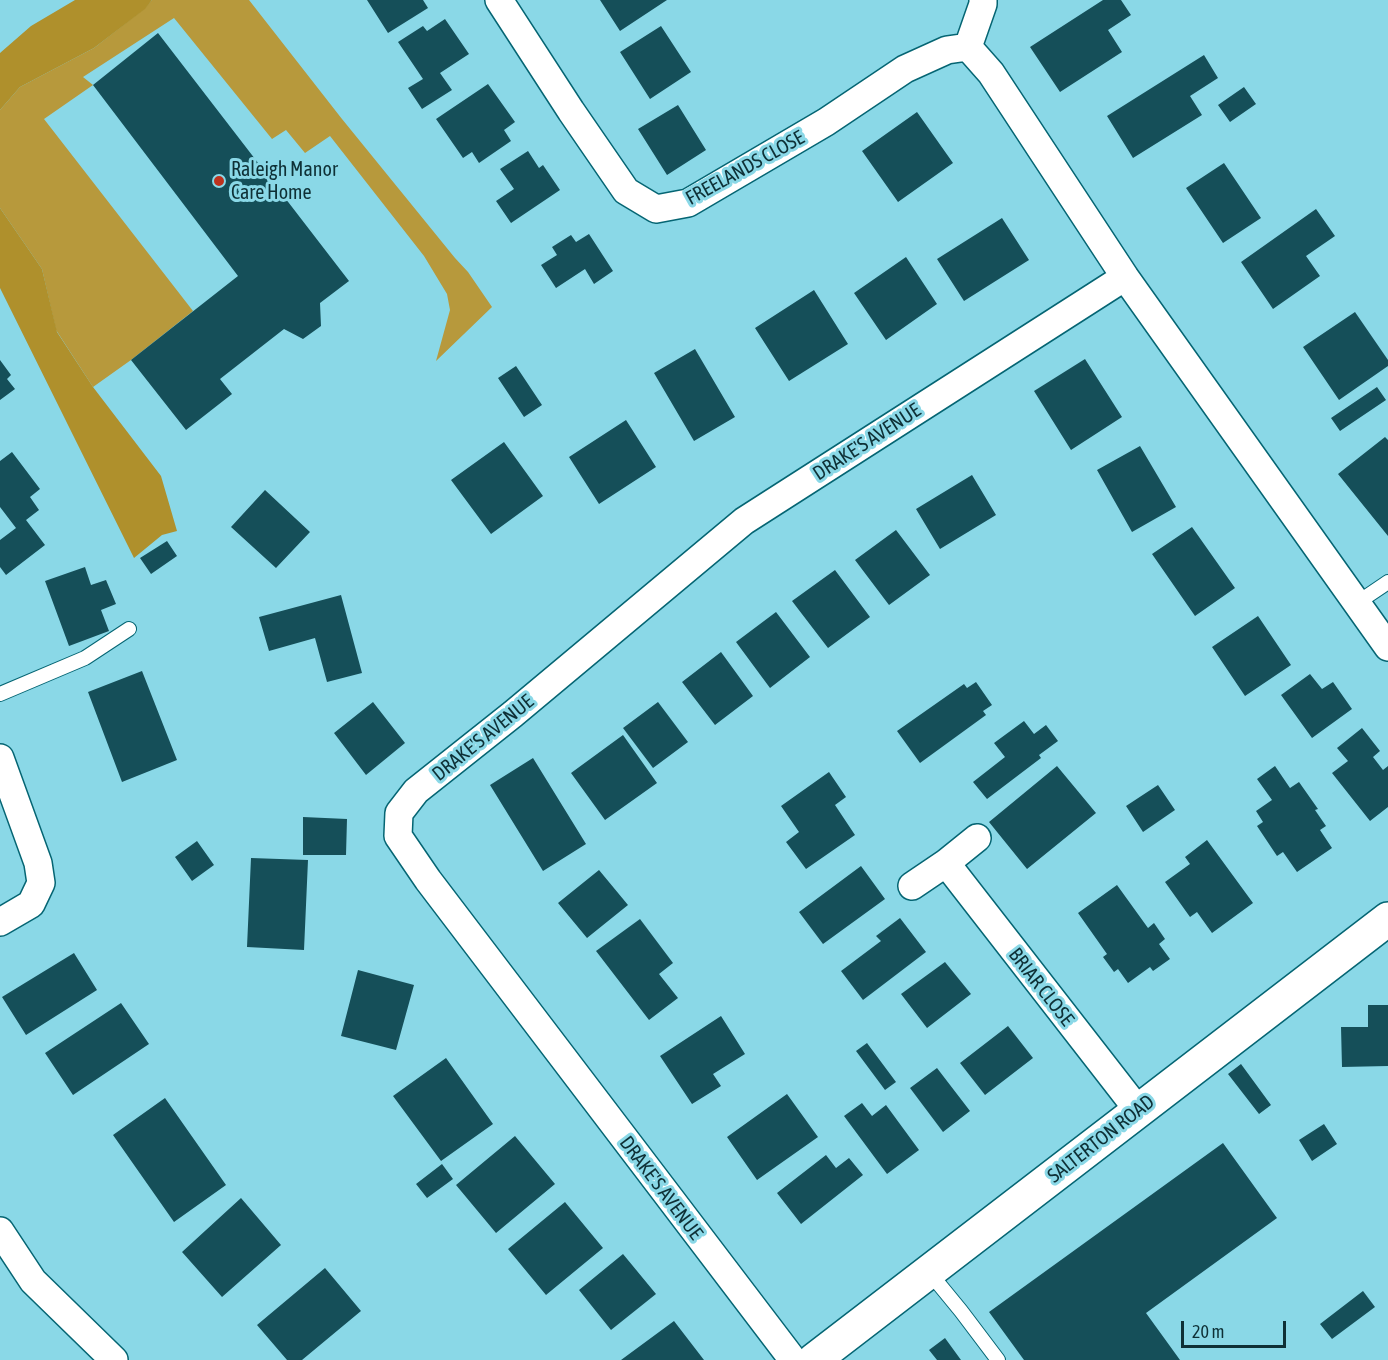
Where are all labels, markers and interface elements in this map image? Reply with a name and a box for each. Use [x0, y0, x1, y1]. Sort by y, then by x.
street label: FREELANDS CLOSE [682, 126, 808, 210]
place label: Raleigh Manor Care Home [231, 158, 338, 205]
marker: Raleigh Manor Care Home [212, 174, 226, 188]
street label: DRAKE'S AVENUE [809, 398, 925, 486]
street label: DRAKE'S AVENUE [427, 690, 539, 786]
street label: BRIAR CLOSE [1003, 943, 1079, 1031]
street label: SALTERTON ROAD [1043, 1090, 1159, 1188]
street label: DRAKE'S AVENUE [614, 1131, 708, 1245]
scale bar [1184, 1309, 1289, 1347]
text: 20 m [1192, 1321, 1224, 1342]

